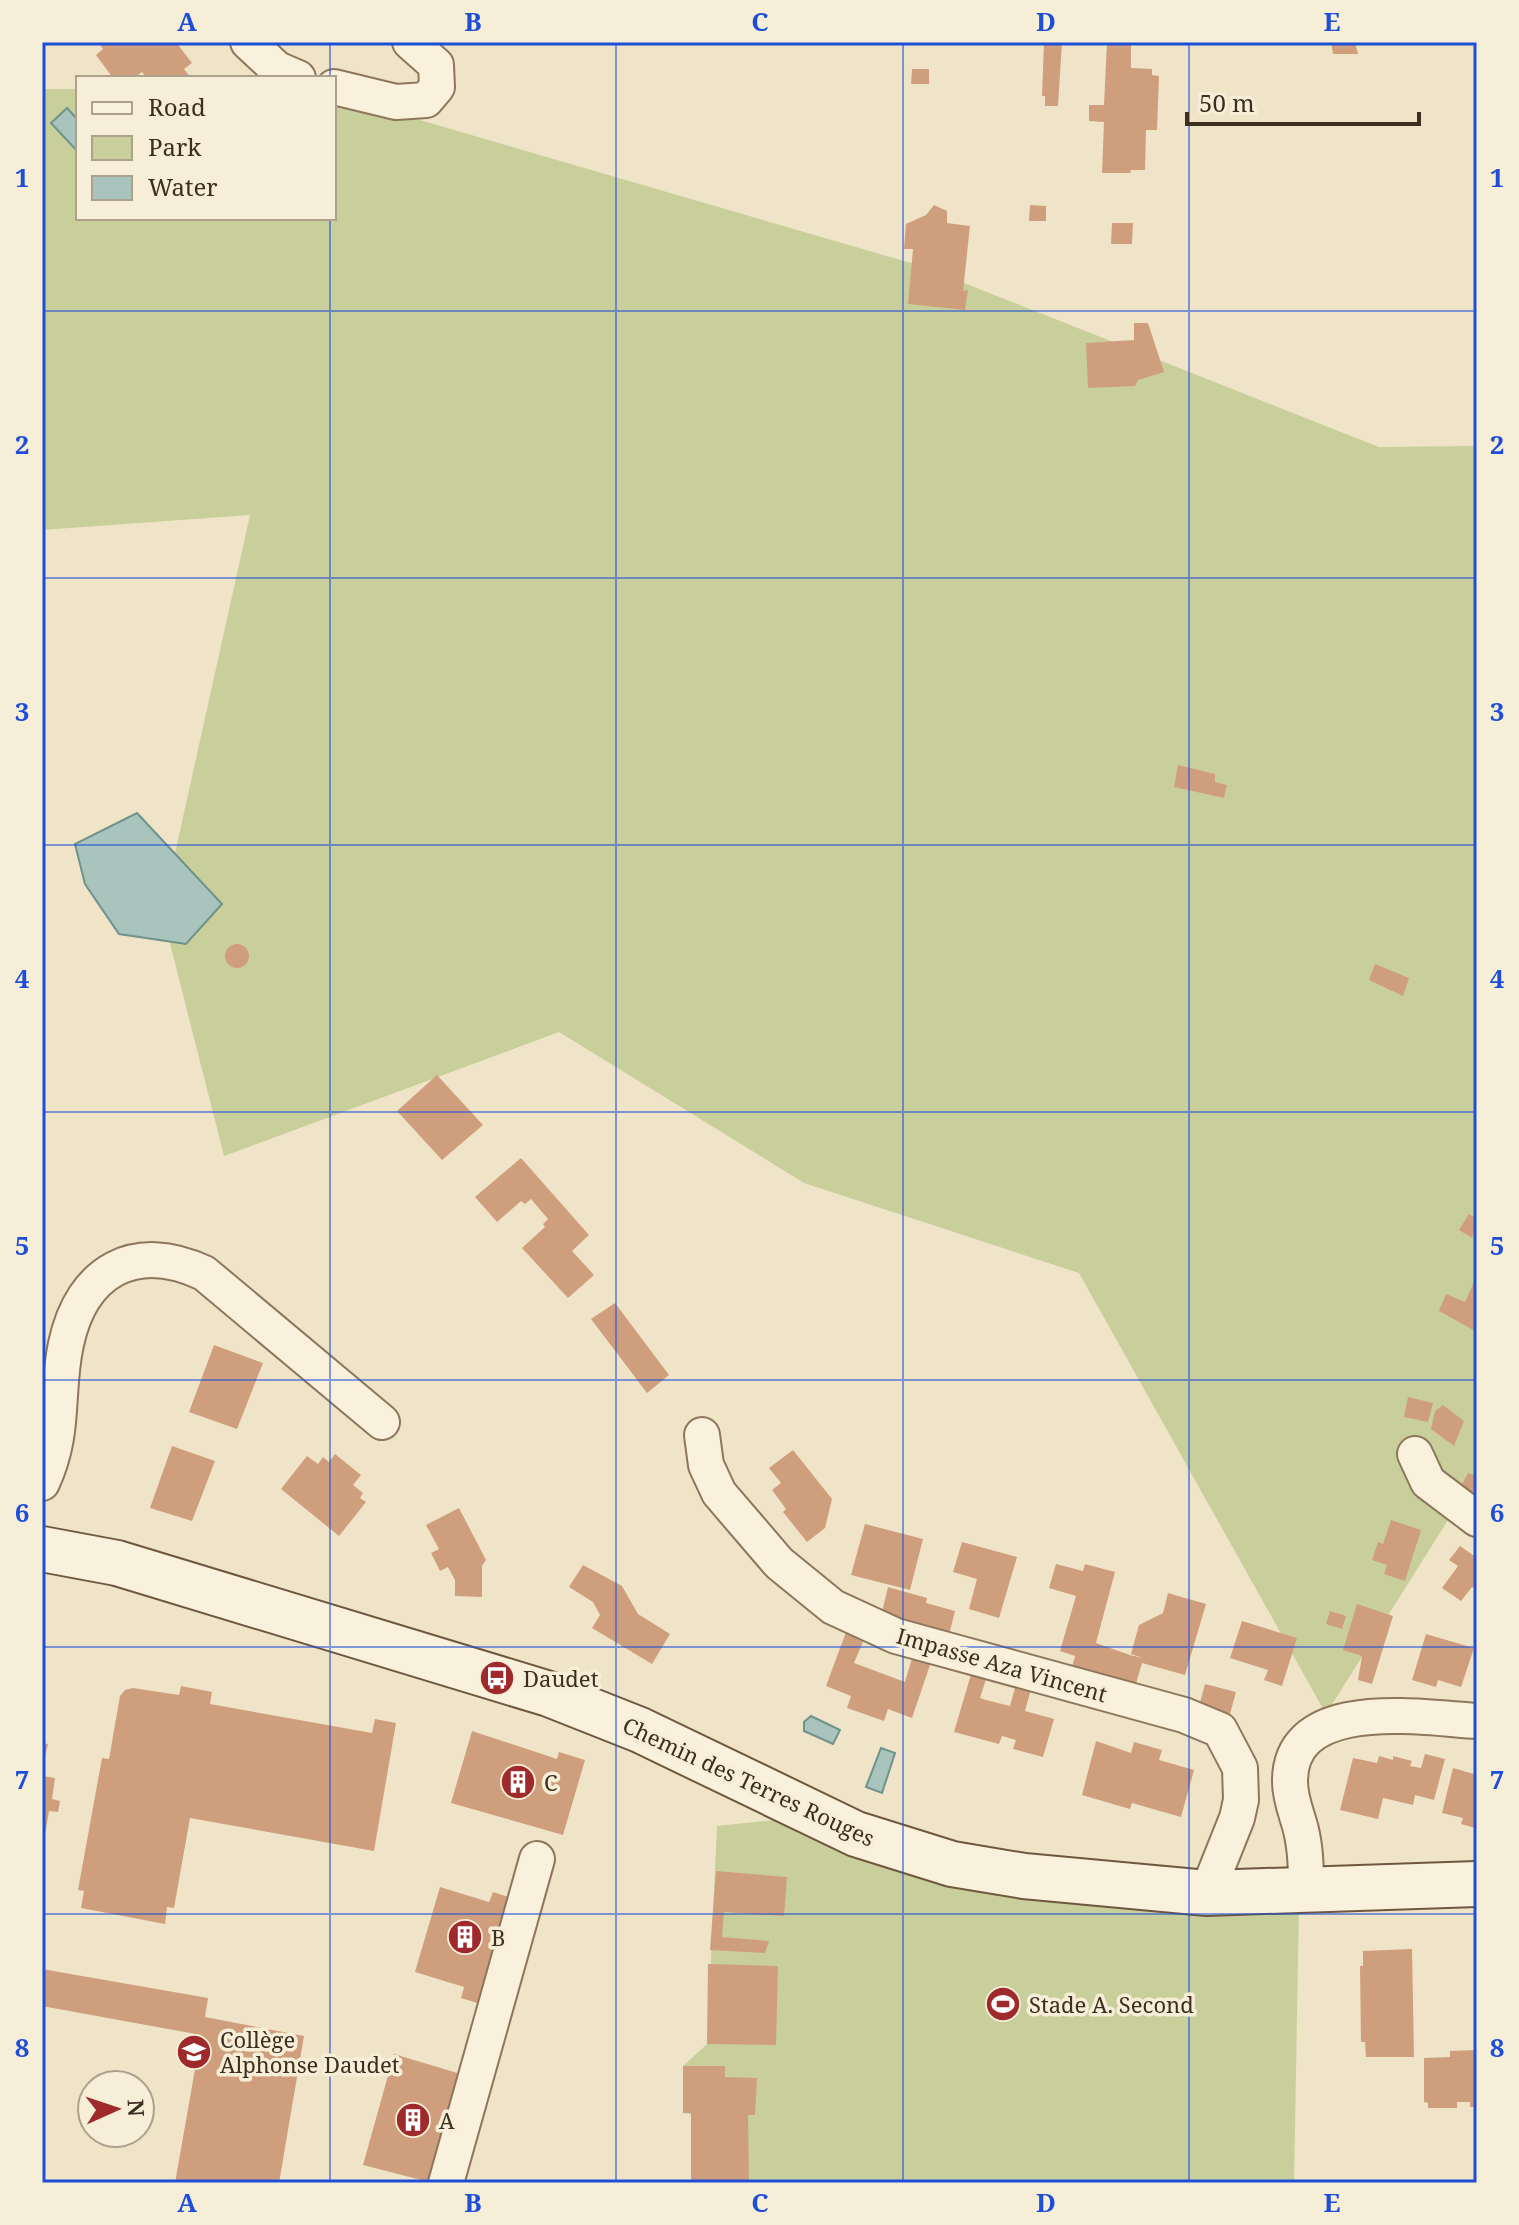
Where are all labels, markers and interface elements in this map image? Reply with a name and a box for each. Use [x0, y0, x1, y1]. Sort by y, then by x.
text: A [177, 3, 197, 39]
text: B [464, 3, 482, 39]
text: C [751, 3, 769, 39]
text: D [1036, 3, 1056, 39]
text: E [1324, 3, 1341, 39]
legend [76, 76, 336, 220]
scale bar [1187, 76, 1419, 126]
text: 50 m [1199, 86, 1255, 119]
text: Road [148, 90, 206, 123]
text: Park [148, 130, 202, 163]
text: 1 [15, 159, 29, 195]
text: 1 [1490, 159, 1504, 195]
text: Water [148, 170, 218, 203]
text: 2 [15, 426, 29, 462]
text: 2 [1490, 426, 1504, 462]
text: 3 [15, 693, 29, 729]
text: 3 [1490, 693, 1504, 729]
text: 4 [15, 960, 30, 996]
text: 4 [1490, 960, 1505, 996]
text: 5 [15, 1227, 29, 1263]
text: 5 [1490, 1227, 1504, 1263]
text: 6 [15, 1494, 29, 1530]
text: 6 [1490, 1494, 1504, 1530]
street label: Impasse Aza Vincent [893, 1620, 1111, 1708]
bus stop icon: Daudet [478, 1659, 516, 1697]
place label: Daudet [523, 1663, 599, 1693]
street label: Chemin des Terres Rouges [618, 1709, 880, 1853]
text: 7 [15, 1761, 29, 1797]
text: 7 [1490, 1761, 1504, 1797]
building icon: C [499, 1763, 537, 1801]
place label: C [544, 1767, 558, 1797]
building icon: B [446, 1918, 484, 1956]
place label: B [491, 1922, 505, 1952]
sports icon: Stade A. Second [984, 1985, 1022, 2023]
place label: Stade A. Second [1029, 1989, 1194, 2019]
place label: Collège Alphonse Daudet [220, 2024, 400, 2079]
text: 8 [15, 2029, 29, 2065]
text: 8 [1490, 2029, 1504, 2065]
school or university icon: Collège Alphonse Daudet [175, 2033, 213, 2071]
north arrow [76, 2069, 156, 2149]
text: N [122, 2098, 152, 2117]
building icon: A [394, 2101, 432, 2139]
place label: A [439, 2105, 455, 2135]
text: A [177, 2184, 197, 2220]
text: B [464, 2184, 482, 2220]
text: C [751, 2184, 769, 2220]
text: D [1036, 2184, 1056, 2220]
text: E [1324, 2184, 1341, 2220]

